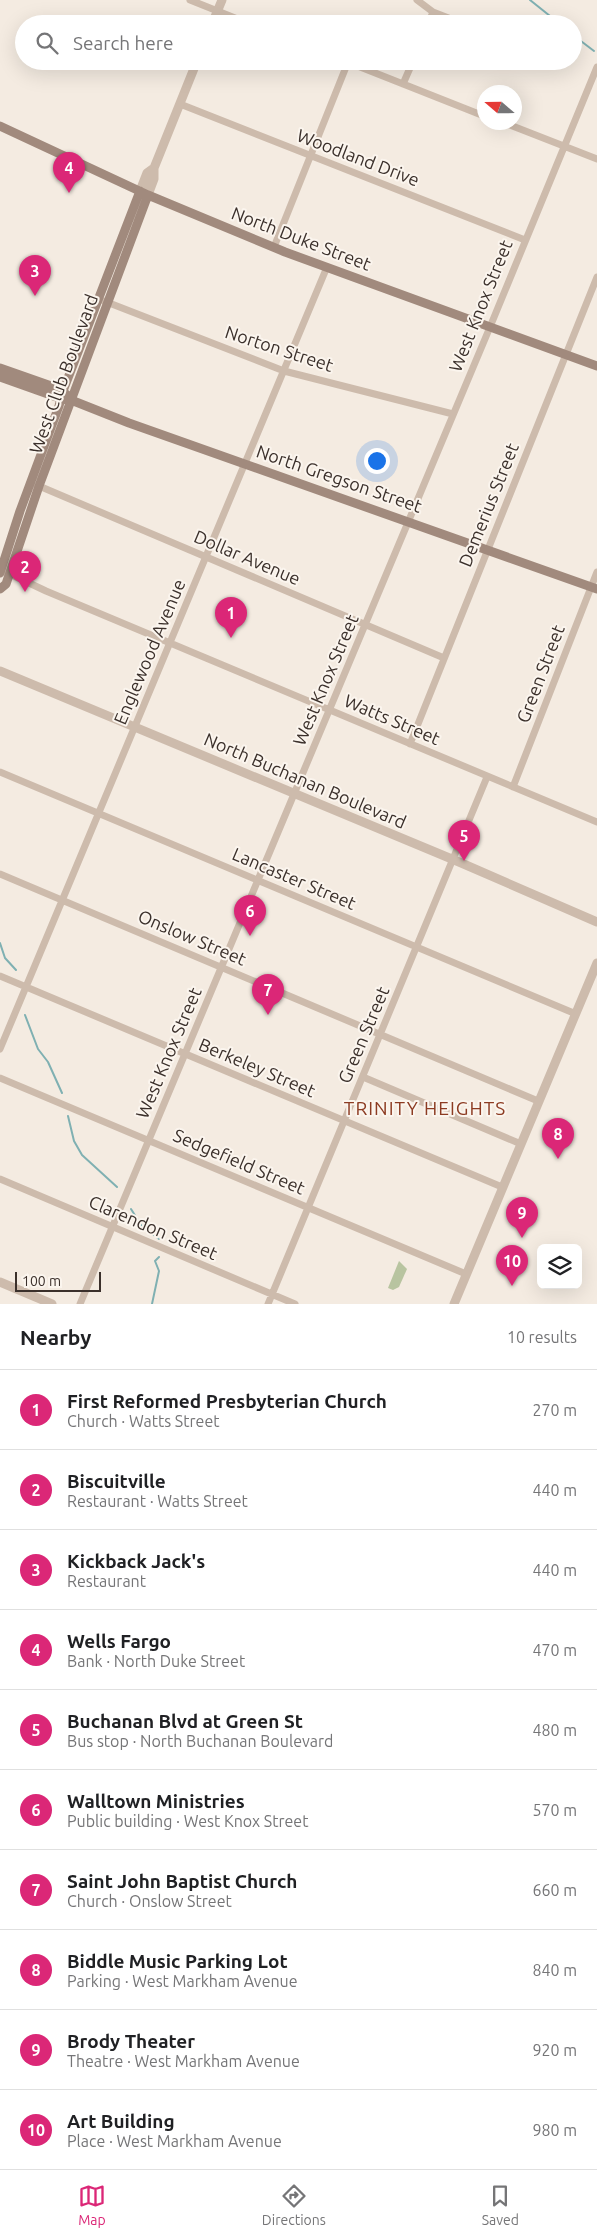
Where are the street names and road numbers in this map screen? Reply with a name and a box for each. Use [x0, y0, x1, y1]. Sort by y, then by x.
street label: Woodland Drive [294, 125, 422, 190]
street label: North Duke Street [229, 202, 374, 274]
street label: West Knox Street [445, 237, 516, 374]
street label: West Club Boulevard [25, 291, 101, 456]
street label: Norton Street [223, 321, 336, 375]
street label: North Gregson Street [254, 440, 425, 516]
street label: Demerius Street [454, 440, 522, 569]
street label: Dollar Avenue [191, 526, 304, 588]
street label: Englewood Avenue [109, 576, 189, 727]
street label: West Knox Street [288, 611, 362, 748]
street label: Green Street [512, 622, 568, 725]
street label: Watts Street [342, 690, 443, 748]
street label: North Buchanan Boulevard [201, 728, 409, 832]
street label: Lancaster Street [230, 843, 359, 913]
street label: Onslow Street [135, 905, 250, 969]
street label: Green Street [334, 983, 392, 1086]
street label: West Knox Street [131, 984, 205, 1121]
street label: Berkeley Street [196, 1034, 319, 1101]
street label: Sedgefield Street [171, 1124, 308, 1198]
street label: Clarendon Street [86, 1191, 221, 1263]

